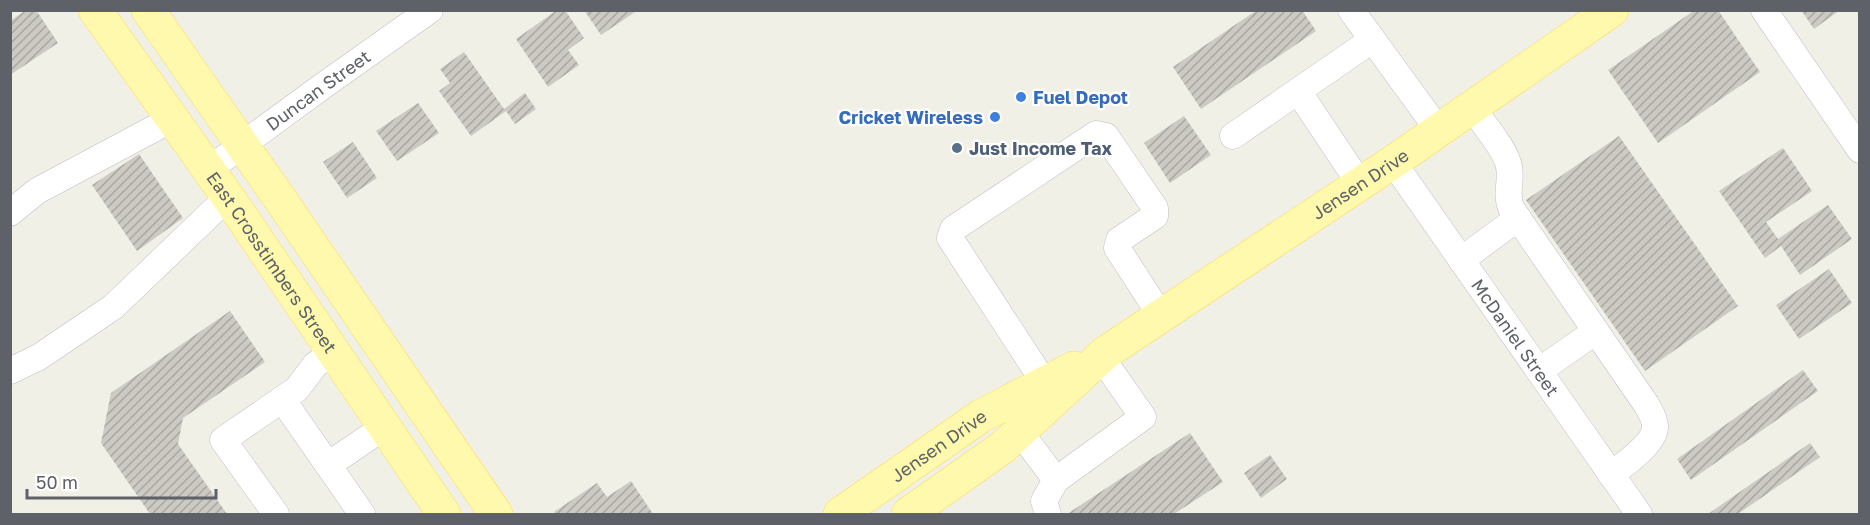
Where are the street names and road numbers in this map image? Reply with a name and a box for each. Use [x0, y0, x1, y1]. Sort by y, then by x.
street label: Duncan Street [261, 45, 374, 135]
street label: Jensen Drive [1307, 144, 1413, 224]
street label: East Crosstimbers Street [202, 167, 342, 357]
street label: McDaniel Street [1467, 275, 1564, 400]
street label: Jensen Drive [886, 405, 991, 486]

